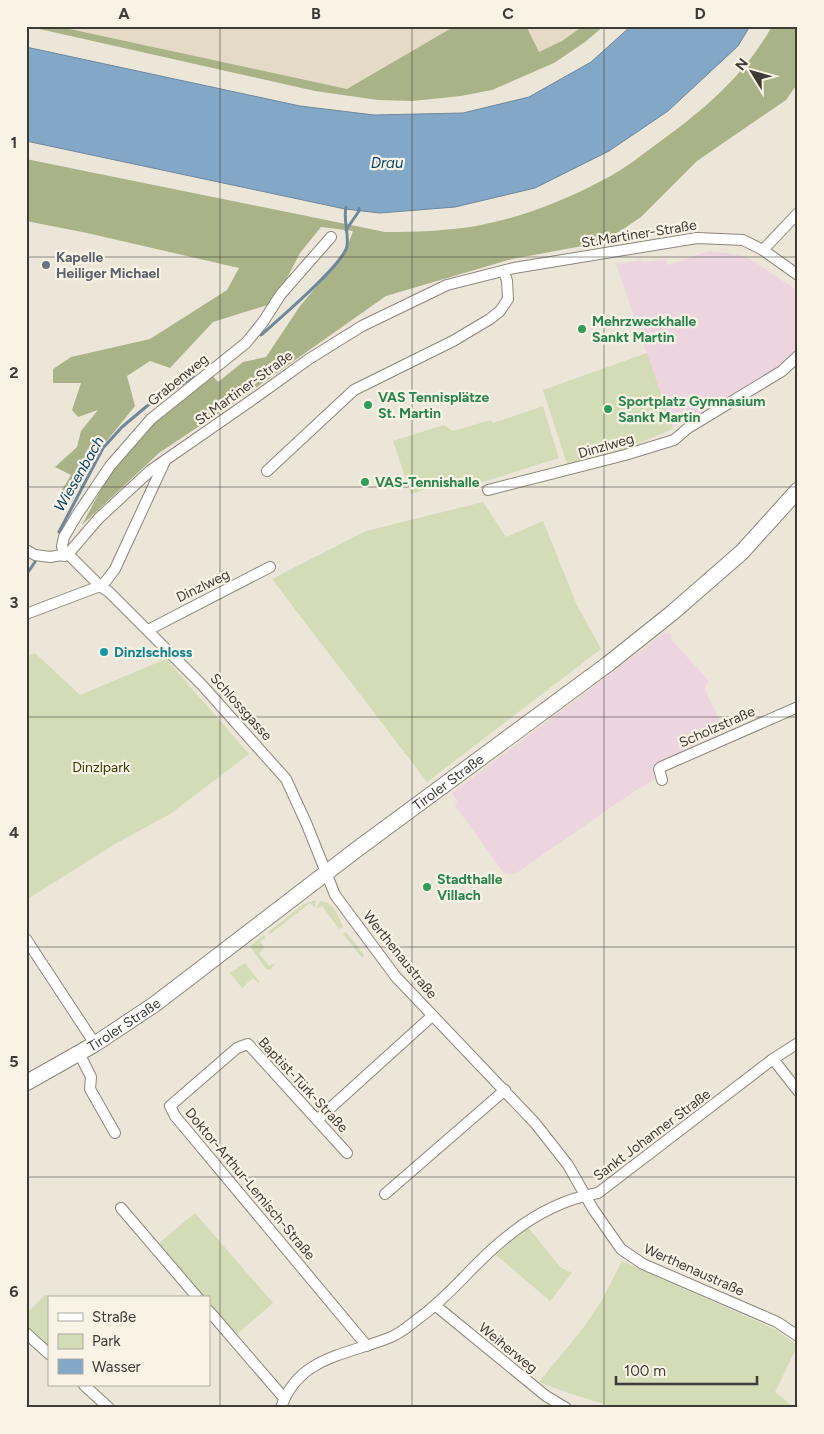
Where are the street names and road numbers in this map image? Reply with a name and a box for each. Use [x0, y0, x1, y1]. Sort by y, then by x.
street label: St.Martiner-Straße [580, 216, 698, 251]
street label: St.Martiner-Straße [192, 347, 296, 429]
street label: Grabenweg [144, 351, 212, 409]
street label: Dinzlweg [576, 430, 636, 462]
street label: Dinzlweg [174, 566, 232, 606]
street label: Schlossgasse [206, 670, 276, 744]
street label: Scholzstraße [676, 703, 758, 751]
street label: Tiroler Straße [409, 750, 487, 814]
street label: Werthenaustraße [359, 908, 441, 1003]
street label: Tiroler Straße [84, 994, 164, 1055]
street label: Baptist-Türk-Straße [255, 1034, 352, 1136]
street label: Sankt Johanner Straße [590, 1085, 714, 1185]
street label: Doktor-Arthur-Lemisch-Straße [181, 1104, 319, 1264]
street label: Werthenaustraße [641, 1240, 747, 1300]
street label: Weiherweg [475, 1319, 541, 1377]

